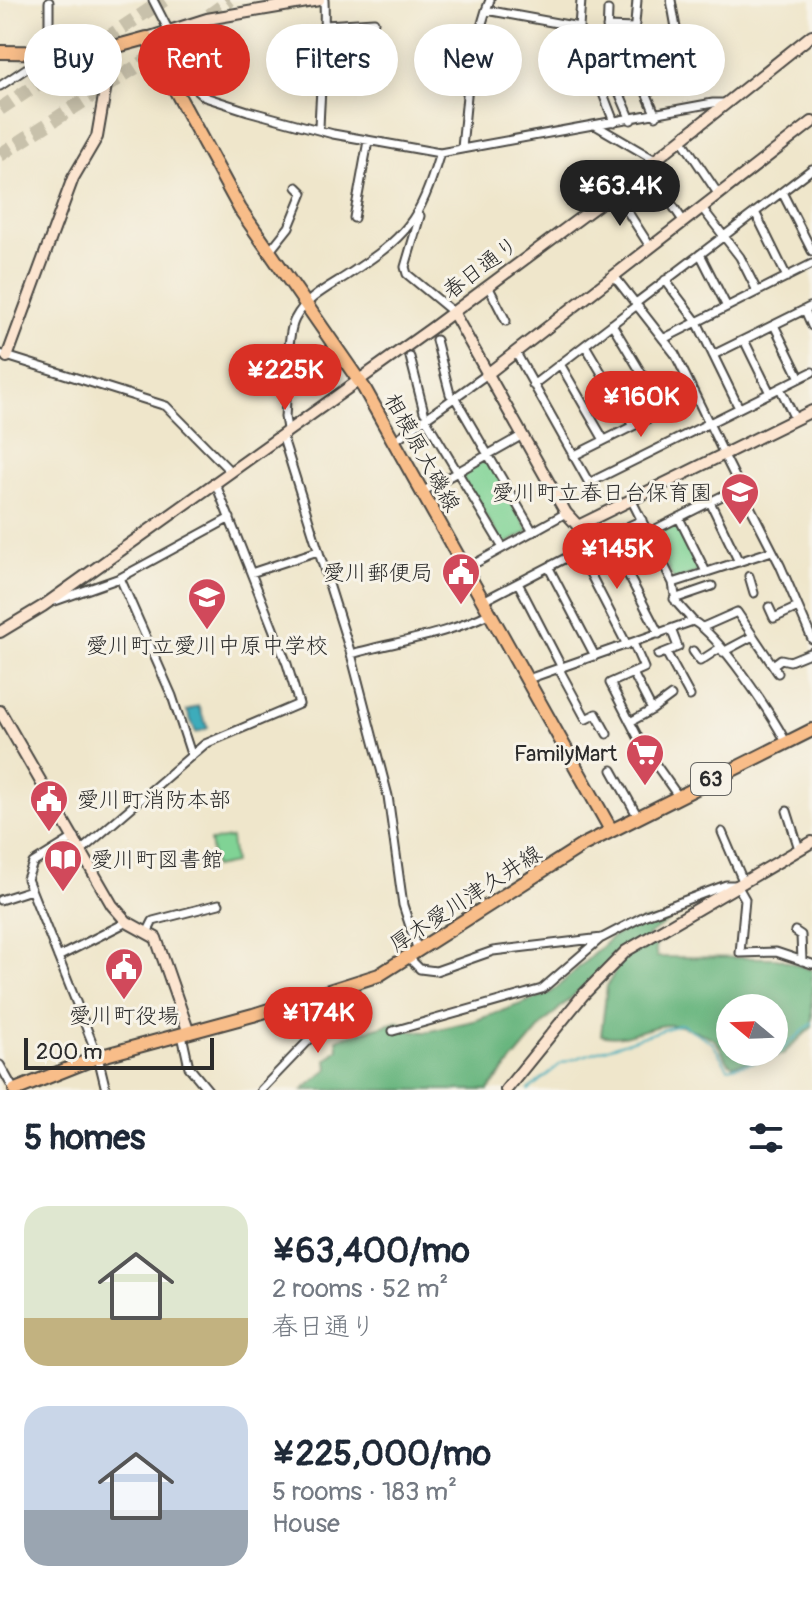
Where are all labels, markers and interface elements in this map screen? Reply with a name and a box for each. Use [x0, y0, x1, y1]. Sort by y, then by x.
chip: Buy [24, 24, 122, 96]
chip: Rent [138, 24, 250, 96]
chip: Filters [266, 24, 398, 96]
chip: New [414, 24, 522, 96]
chip: Apartment [538, 24, 725, 96]
pin: ¥63.4K [555, 160, 685, 228]
text: ¥63.4K [578, 170, 662, 202]
street label: 春日通り [437, 230, 524, 305]
pin: ¥225K [229, 344, 341, 412]
text: ¥225K [247, 354, 323, 386]
pin: ¥160K [585, 371, 697, 439]
text: ¥160K [603, 381, 679, 413]
street label: 相模原大磯線 [378, 388, 466, 517]
school or university icon: 愛川町立春日台保育園 [719, 471, 761, 526]
place label: 愛川町立春日台保育園 [492, 479, 712, 507]
pin: ¥145K [561, 523, 673, 591]
text: ¥145K [580, 533, 654, 565]
public building icon: 愛川郵便局 [440, 551, 482, 606]
place label: 愛川郵便局 [323, 559, 433, 587]
school or university icon: 愛川町立愛川中原中学校 [186, 576, 228, 631]
place label: 愛川町立愛川中原中学校 [86, 632, 328, 660]
supermarket icon: FamilyMart [624, 732, 666, 787]
place label: FamilyMart [514, 740, 617, 768]
road number: 63 [691, 763, 731, 795]
public building icon: 愛川町消防本部 [28, 778, 70, 833]
place label: 愛川町消防本部 [77, 786, 231, 814]
library icon: 愛川町図書館 [42, 838, 84, 893]
street label: 厚木愛川津久井線 [384, 839, 547, 959]
place label: 愛川町図書館 [91, 846, 223, 874]
public building icon: 愛川町役場 [103, 946, 145, 1001]
pin: ¥174K [262, 987, 374, 1055]
north arrow [716, 994, 788, 1066]
map controls [716, 994, 788, 1066]
text: ¥174K [282, 997, 354, 1029]
place label: 愛川町役場 [69, 1002, 179, 1030]
scale bar [24, 1034, 214, 1070]
text: 200 m [36, 1038, 103, 1066]
icon: filters [744, 1116, 788, 1160]
text: 5 homes [24, 1117, 145, 1160]
text: ¥63,400/mo [272, 1230, 470, 1273]
icon: home [88, 1238, 184, 1334]
text: 2 rooms · 52 m² [272, 1273, 448, 1305]
text: 春日通り [272, 1311, 376, 1343]
text: ¥225,000/mo [272, 1433, 491, 1476]
icon: home [88, 1438, 184, 1534]
text: 5 rooms · 183 m² [272, 1476, 457, 1508]
text: House [272, 1508, 340, 1540]

